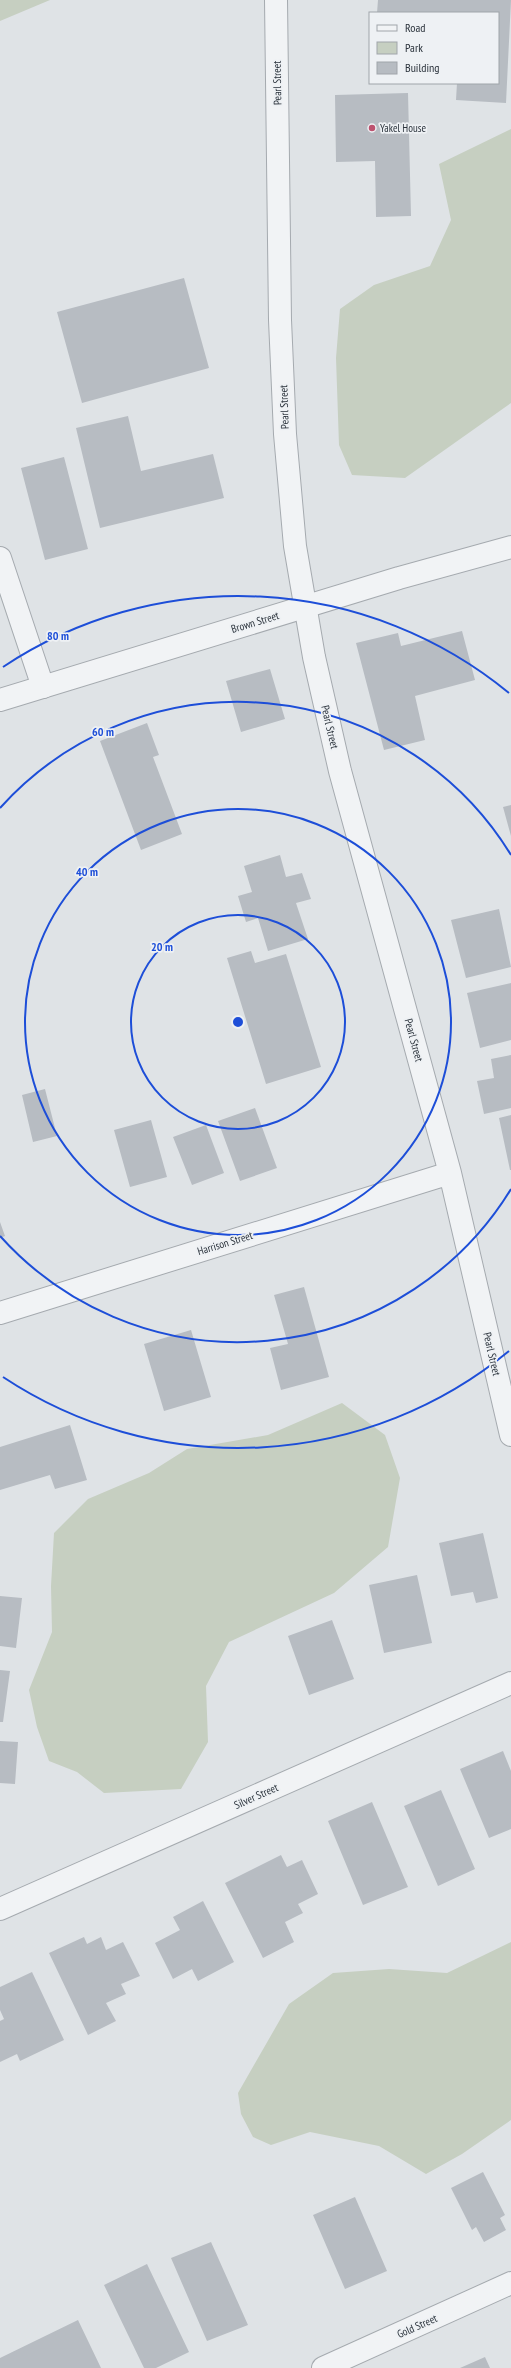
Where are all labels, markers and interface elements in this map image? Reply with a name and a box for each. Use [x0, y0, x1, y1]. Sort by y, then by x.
legend [369, 12, 499, 84]
text: Road [405, 20, 425, 35]
text: Park [405, 40, 423, 55]
text: Building [405, 60, 440, 75]
street label: Pearl Street [270, 61, 284, 105]
place label: Yakel House [380, 121, 427, 135]
marker: Yakel House [367, 123, 377, 133]
street label: Pearl Street [276, 385, 292, 429]
street label: Brown Street [229, 608, 281, 636]
text: 80 m [47, 628, 69, 643]
street label: Pearl Street [318, 704, 342, 750]
text: 60 m [92, 724, 114, 739]
text: 40 m [76, 864, 98, 879]
text: 20 m [151, 939, 173, 954]
centre of rings [231, 1015, 245, 1029]
street label: Pearl Street [402, 1017, 426, 1063]
street label: Harrison Street [196, 1228, 254, 1258]
street label: Pearl Street [480, 1331, 504, 1377]
street label: Silver Street [232, 1780, 280, 1812]
street label: Gold Street [395, 2311, 439, 2341]

